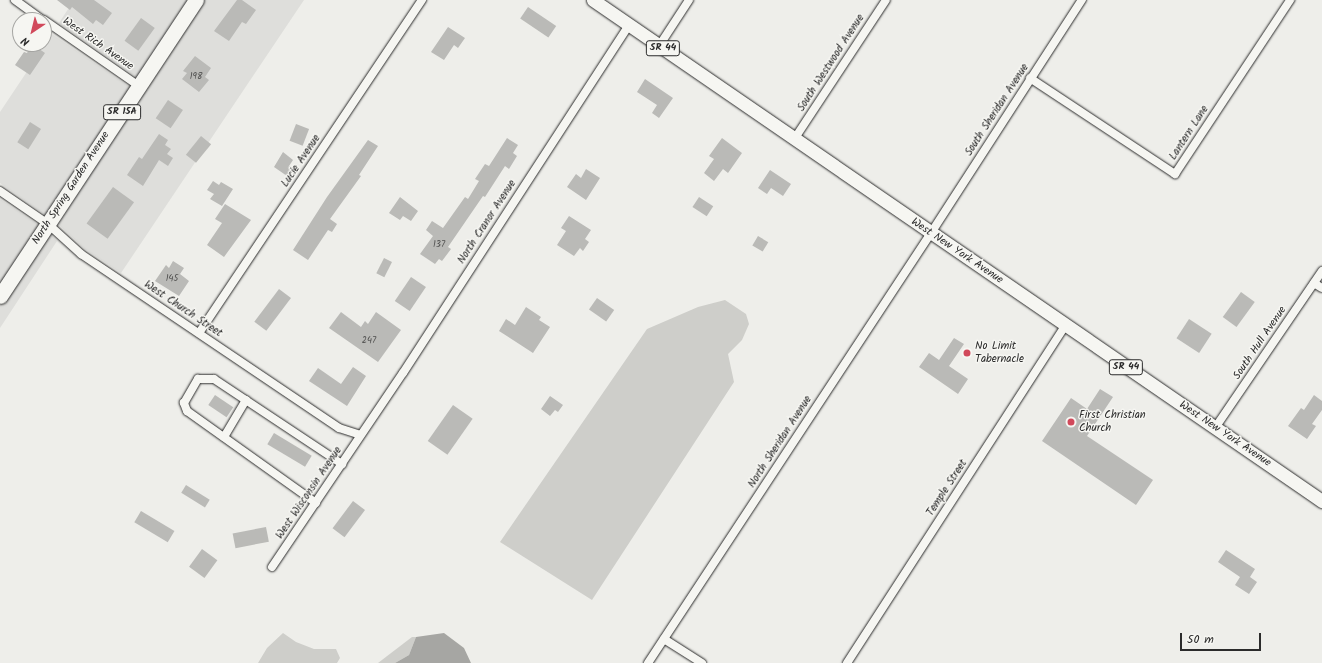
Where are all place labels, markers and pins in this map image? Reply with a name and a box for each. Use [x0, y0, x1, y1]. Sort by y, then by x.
place label: No Limit Tabernacle [975, 340, 1024, 366]
marker: No Limit Tabernacle [962, 348, 972, 358]
place label: First Christian Church [1079, 409, 1146, 435]
marker: First Christian Church [1066, 417, 1076, 427]

